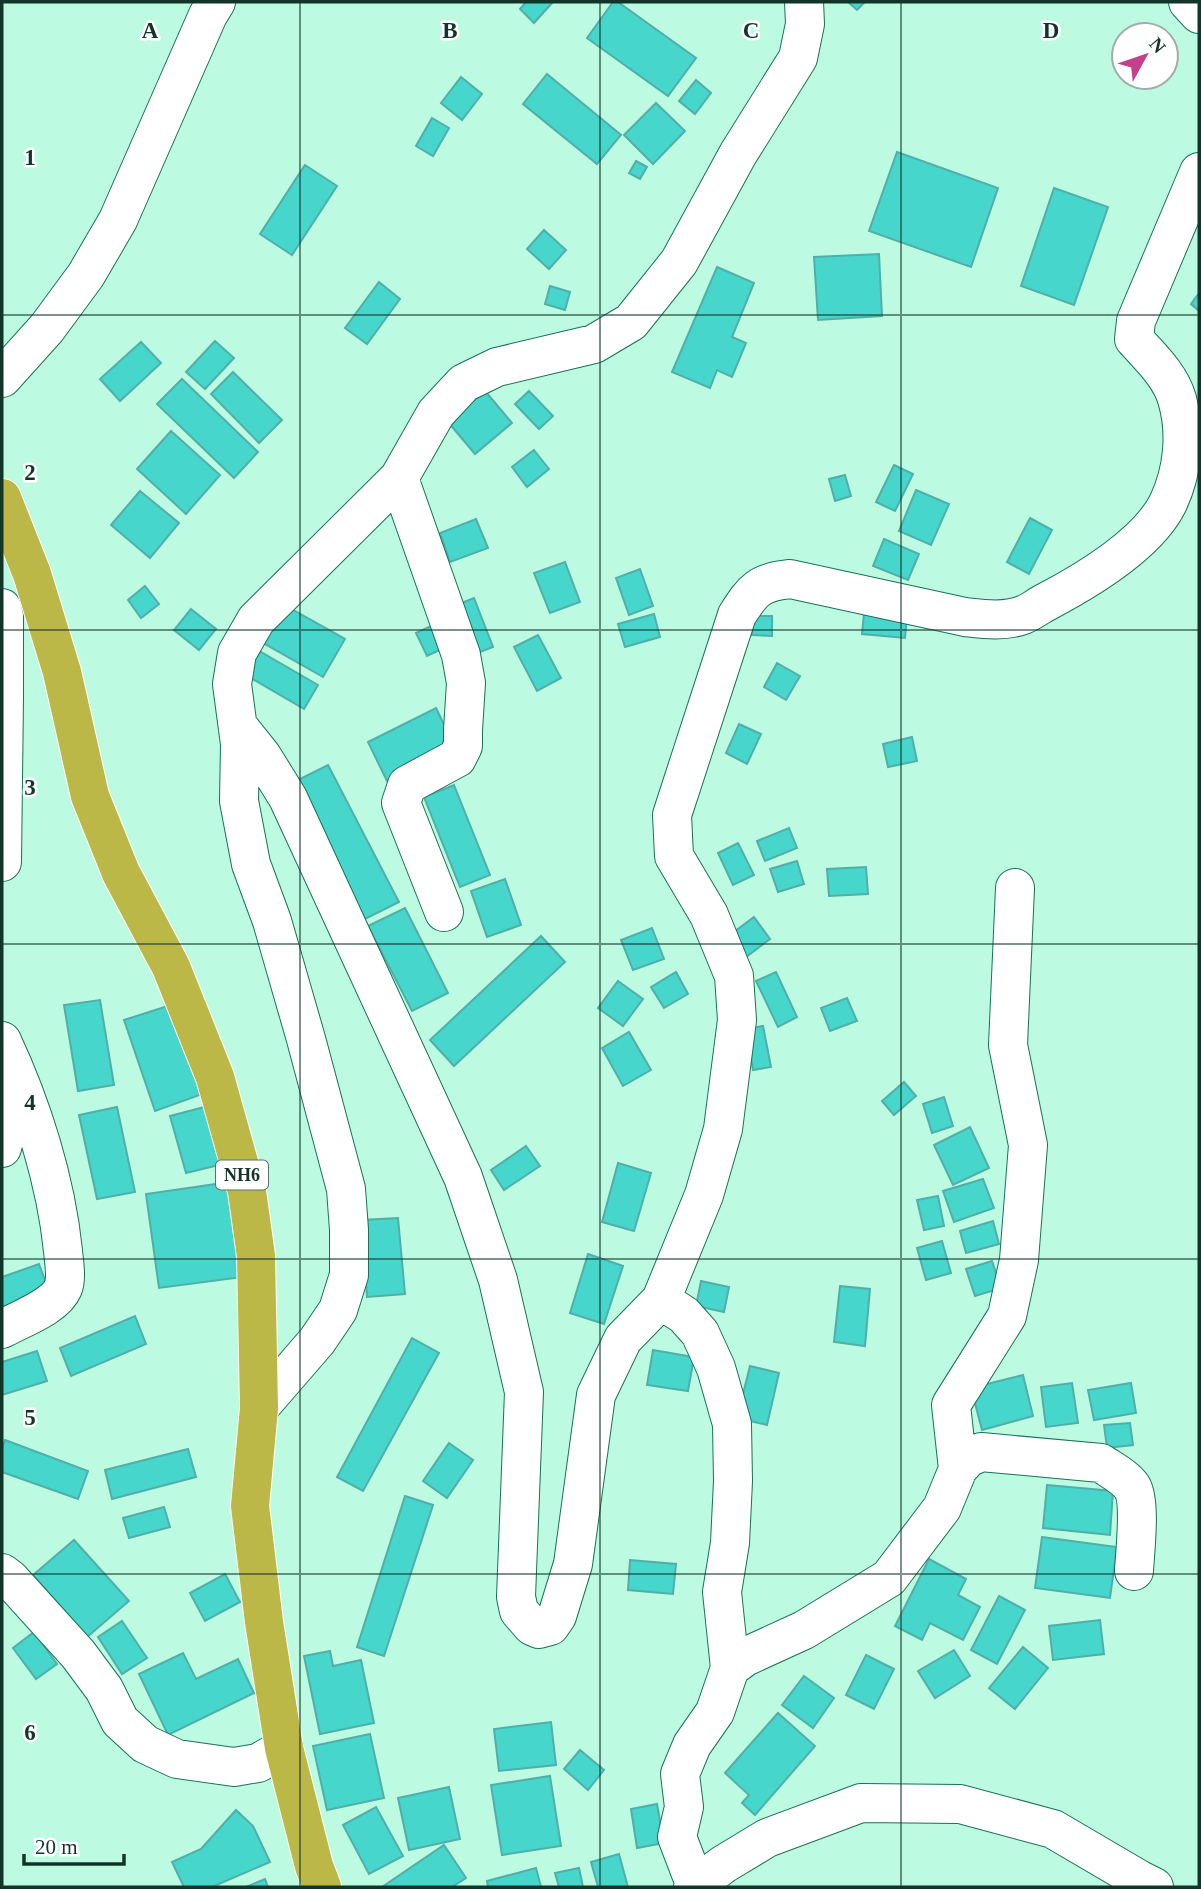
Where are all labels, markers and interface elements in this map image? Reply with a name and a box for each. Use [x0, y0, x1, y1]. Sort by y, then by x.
text: A [142, 18, 159, 43]
text: B [442, 18, 458, 43]
text: C [743, 18, 759, 43]
text: D [1043, 18, 1059, 43]
north arrow [1110, 21, 1180, 91]
text: N [1145, 33, 1170, 58]
text: 1 [24, 145, 36, 170]
text: 2 [24, 460, 36, 485]
text: 3 [24, 775, 36, 800]
text: 4 [24, 1090, 36, 1115]
road number: NH6 [216, 1160, 268, 1190]
text: 5 [24, 1405, 36, 1430]
text: 6 [24, 1720, 36, 1745]
scale bar [24, 1822, 124, 1866]
text: 20 m [35, 1835, 78, 1859]

